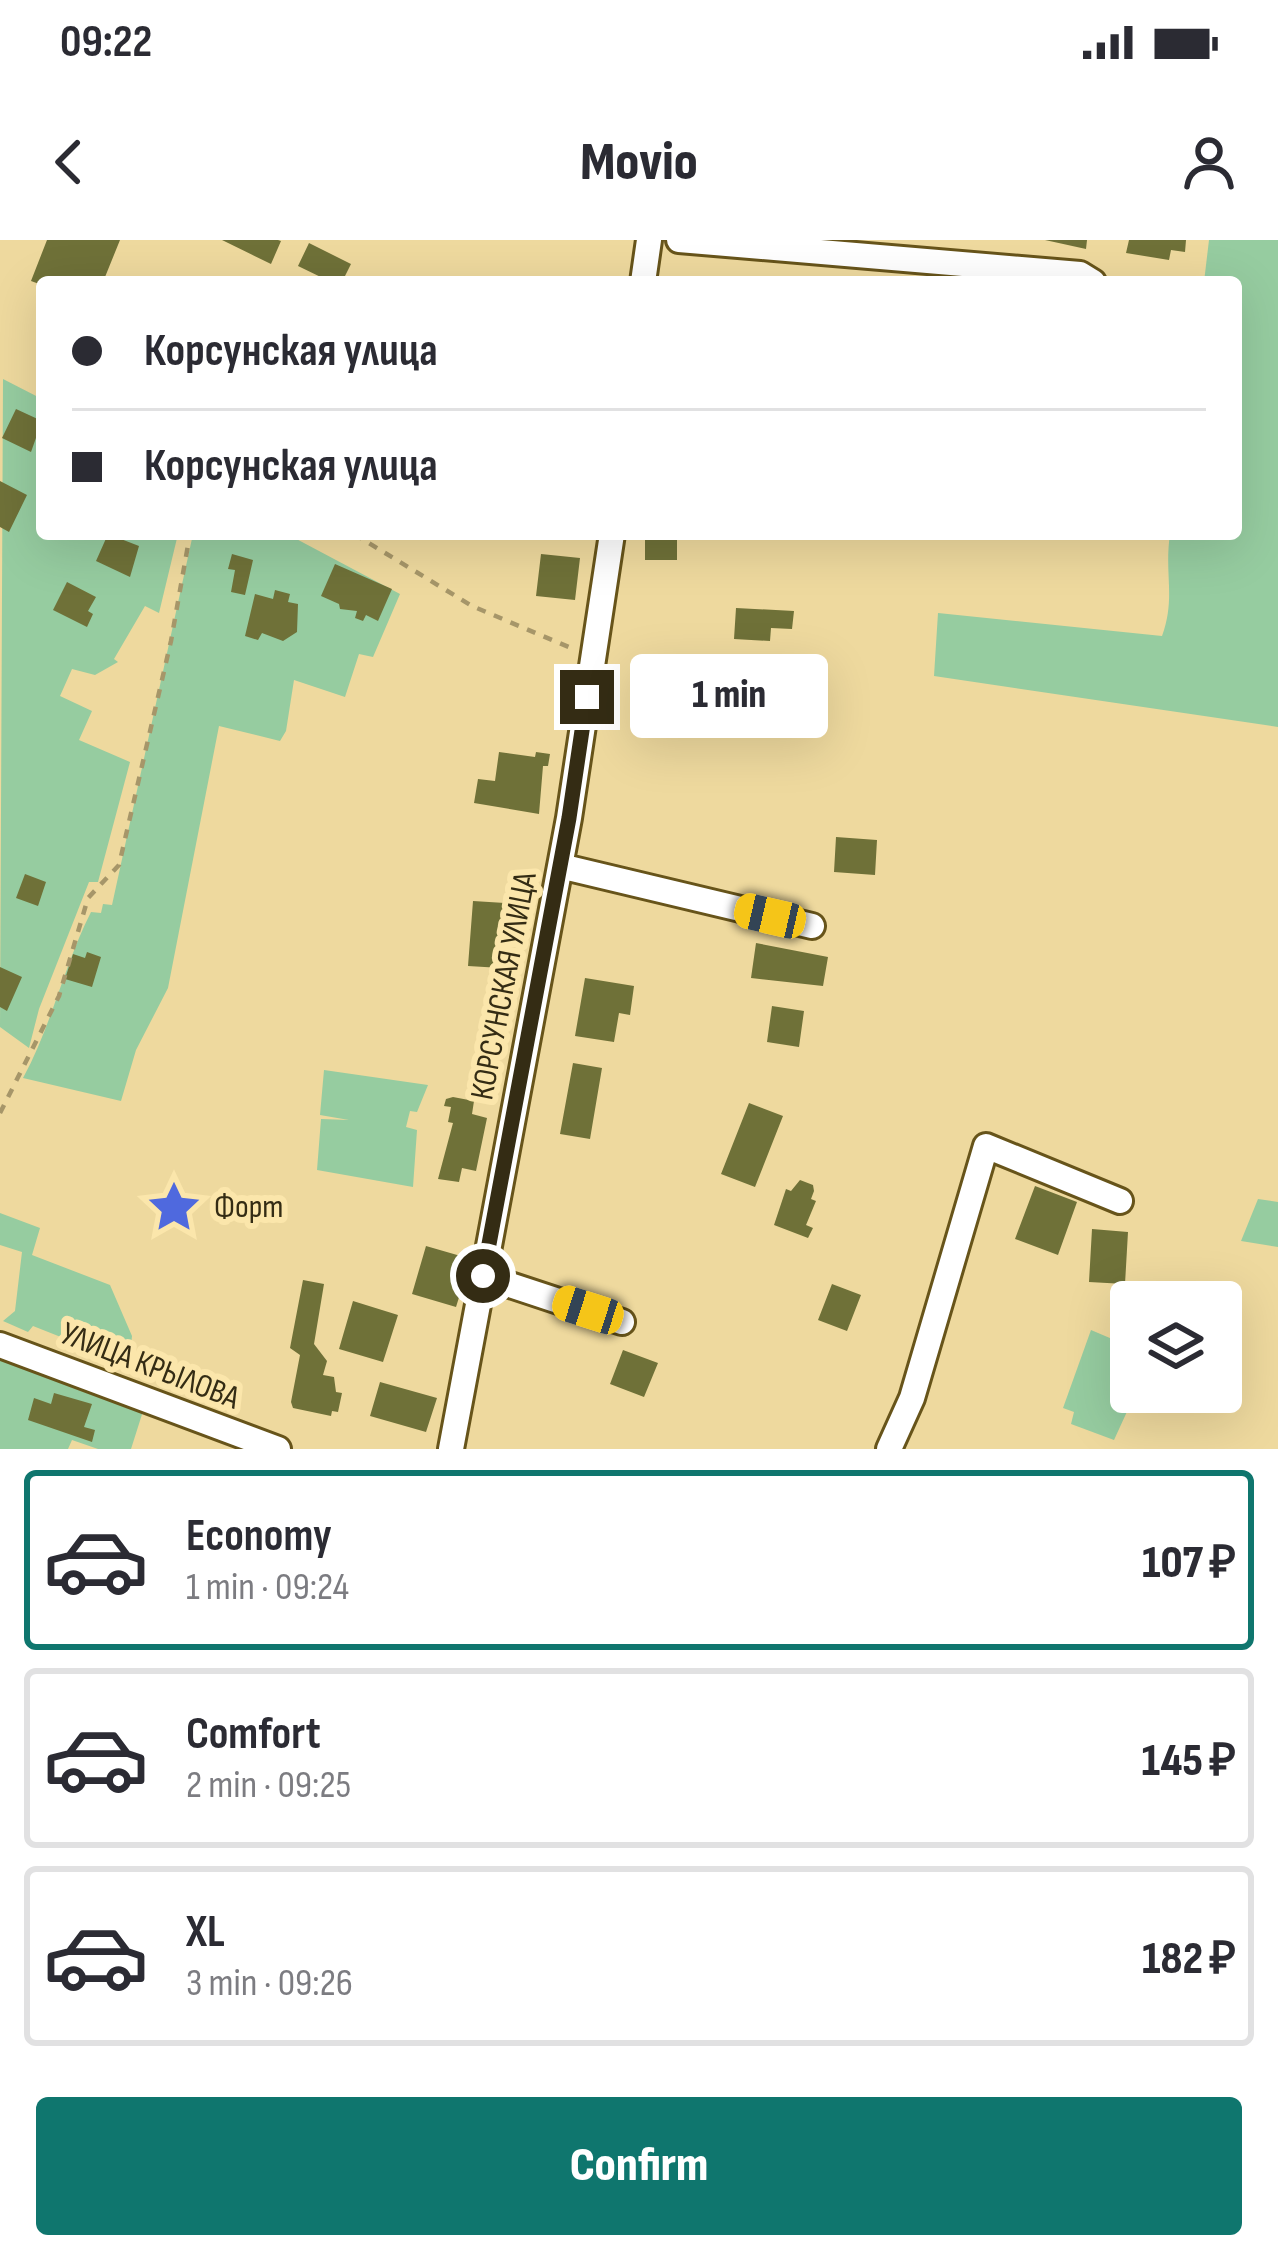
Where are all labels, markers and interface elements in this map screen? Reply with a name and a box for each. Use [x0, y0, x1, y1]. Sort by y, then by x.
text: 09:22 [60, 15, 152, 70]
icon: back [36, 129, 102, 195]
icon: person [1176, 129, 1242, 195]
text: Movio [580, 130, 698, 195]
text: Корсунская улица [144, 324, 438, 379]
text: Корсунская улица [144, 439, 438, 494]
callout: 1 min [629, 655, 827, 739]
route end [560, 670, 614, 724]
text: 1 min [692, 672, 766, 719]
street label: КОРСУНСКАЯ УЛИЦА [462, 868, 546, 1103]
car [731, 890, 809, 942]
place icon: Форт [145, 1178, 203, 1236]
place label: Форт [214, 1187, 284, 1227]
route start [456, 1249, 510, 1303]
map controls [1110, 1281, 1242, 1413]
button: layers [1110, 1281, 1242, 1413]
car [548, 1282, 628, 1338]
street label: УЛИЦА КРЫЛОВА [55, 1314, 246, 1419]
icon: car [42, 1506, 150, 1614]
text: Economy [186, 1509, 332, 1564]
text: 107 ₽ [1142, 1536, 1236, 1591]
text: 1 min · 09:24 [186, 1564, 349, 1611]
icon: car [42, 1704, 150, 1812]
text: Comfort [186, 1707, 321, 1762]
text: 145 ₽ [1141, 1734, 1236, 1789]
text: 2 min · 09:25 [186, 1762, 351, 1809]
icon: car [42, 1902, 150, 2010]
text: XL [186, 1905, 225, 1960]
text: 182 ₽ [1142, 1932, 1236, 1987]
text: 3 min · 09:26 [186, 1960, 353, 2007]
button: Confirm [36, 2097, 1242, 2235]

